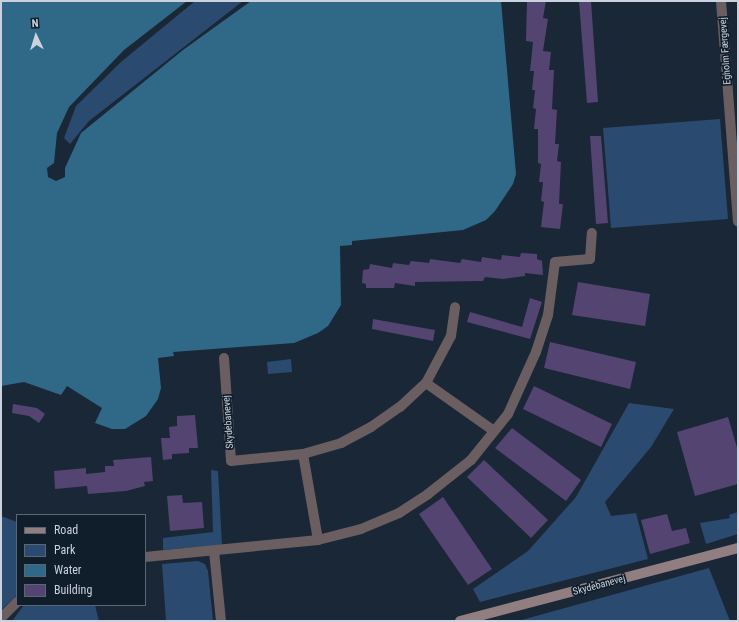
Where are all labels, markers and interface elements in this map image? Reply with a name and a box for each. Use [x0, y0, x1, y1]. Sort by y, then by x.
north arrow [16, 16, 56, 56]
text: N [31, 17, 39, 30]
street label: Egholm Færgevej [717, 17, 733, 85]
street label: Skydebanevej [220, 395, 236, 449]
legend [16, 514, 146, 606]
text: Road [54, 523, 78, 537]
text: Park [54, 543, 75, 557]
text: Water [54, 563, 82, 577]
street label: Skydebanevej [571, 572, 627, 598]
text: Building [54, 583, 92, 597]

